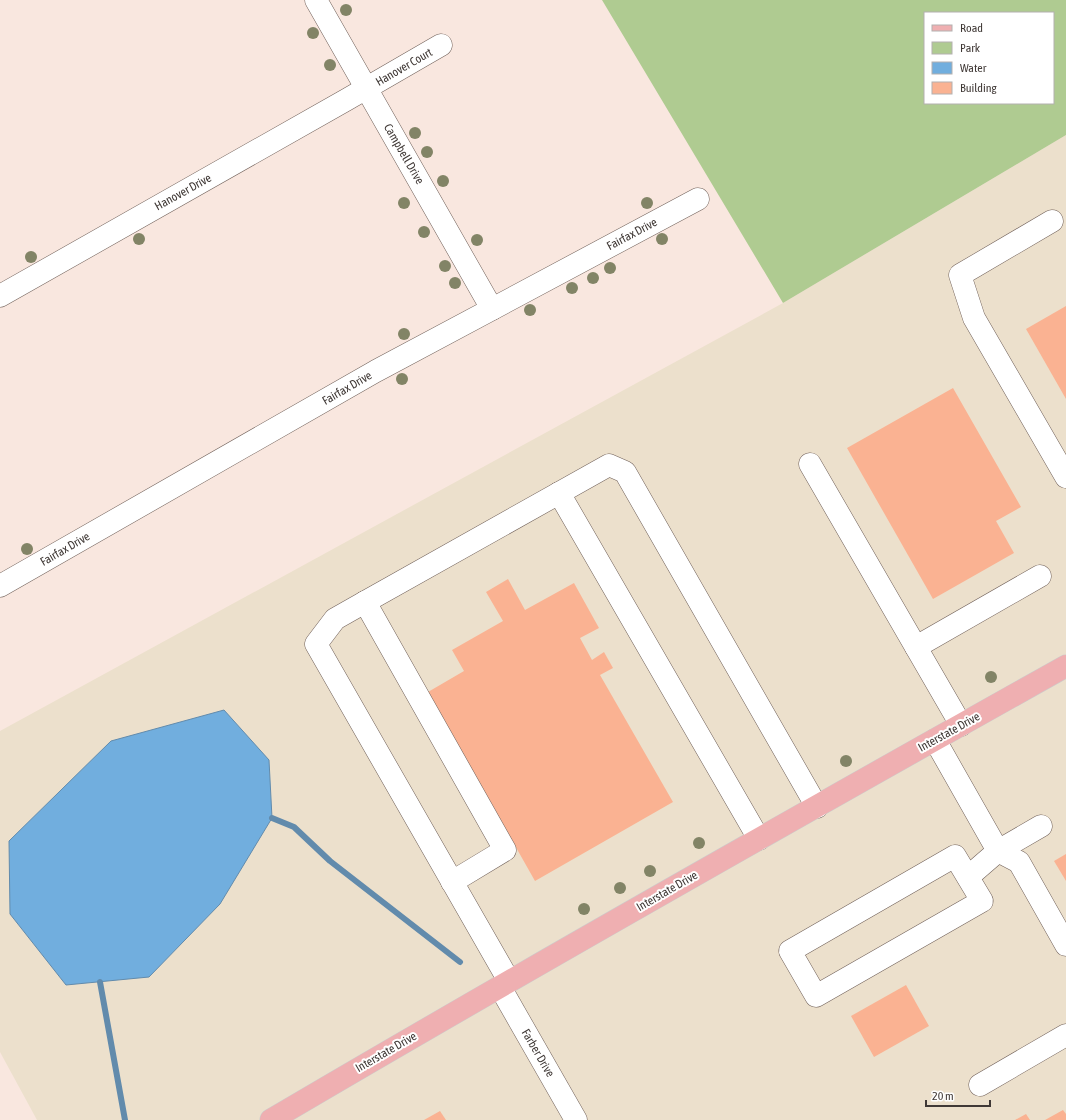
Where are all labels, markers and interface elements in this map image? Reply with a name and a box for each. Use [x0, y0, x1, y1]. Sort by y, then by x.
legend [924, 12, 1054, 104]
text: Road [960, 21, 983, 35]
text: Park [960, 41, 981, 55]
street label: Hanover Court [373, 45, 435, 89]
text: Water [960, 61, 987, 75]
text: Building [960, 81, 998, 95]
street label: Campbell Drive [381, 121, 427, 187]
street label: Hanover Drive [152, 171, 214, 213]
street label: Fairfax Drive [604, 215, 660, 253]
street label: Fairfax Drive [320, 368, 374, 408]
street label: Fairfax Drive [38, 529, 92, 569]
street label: Interstate Drive [916, 709, 982, 755]
street label: Interstate Drive [634, 868, 700, 914]
street label: Farber Drive [519, 1026, 557, 1080]
street label: Interstate Drive [353, 1029, 419, 1075]
scale bar [926, 1082, 990, 1108]
text: 20 m [932, 1089, 954, 1103]

